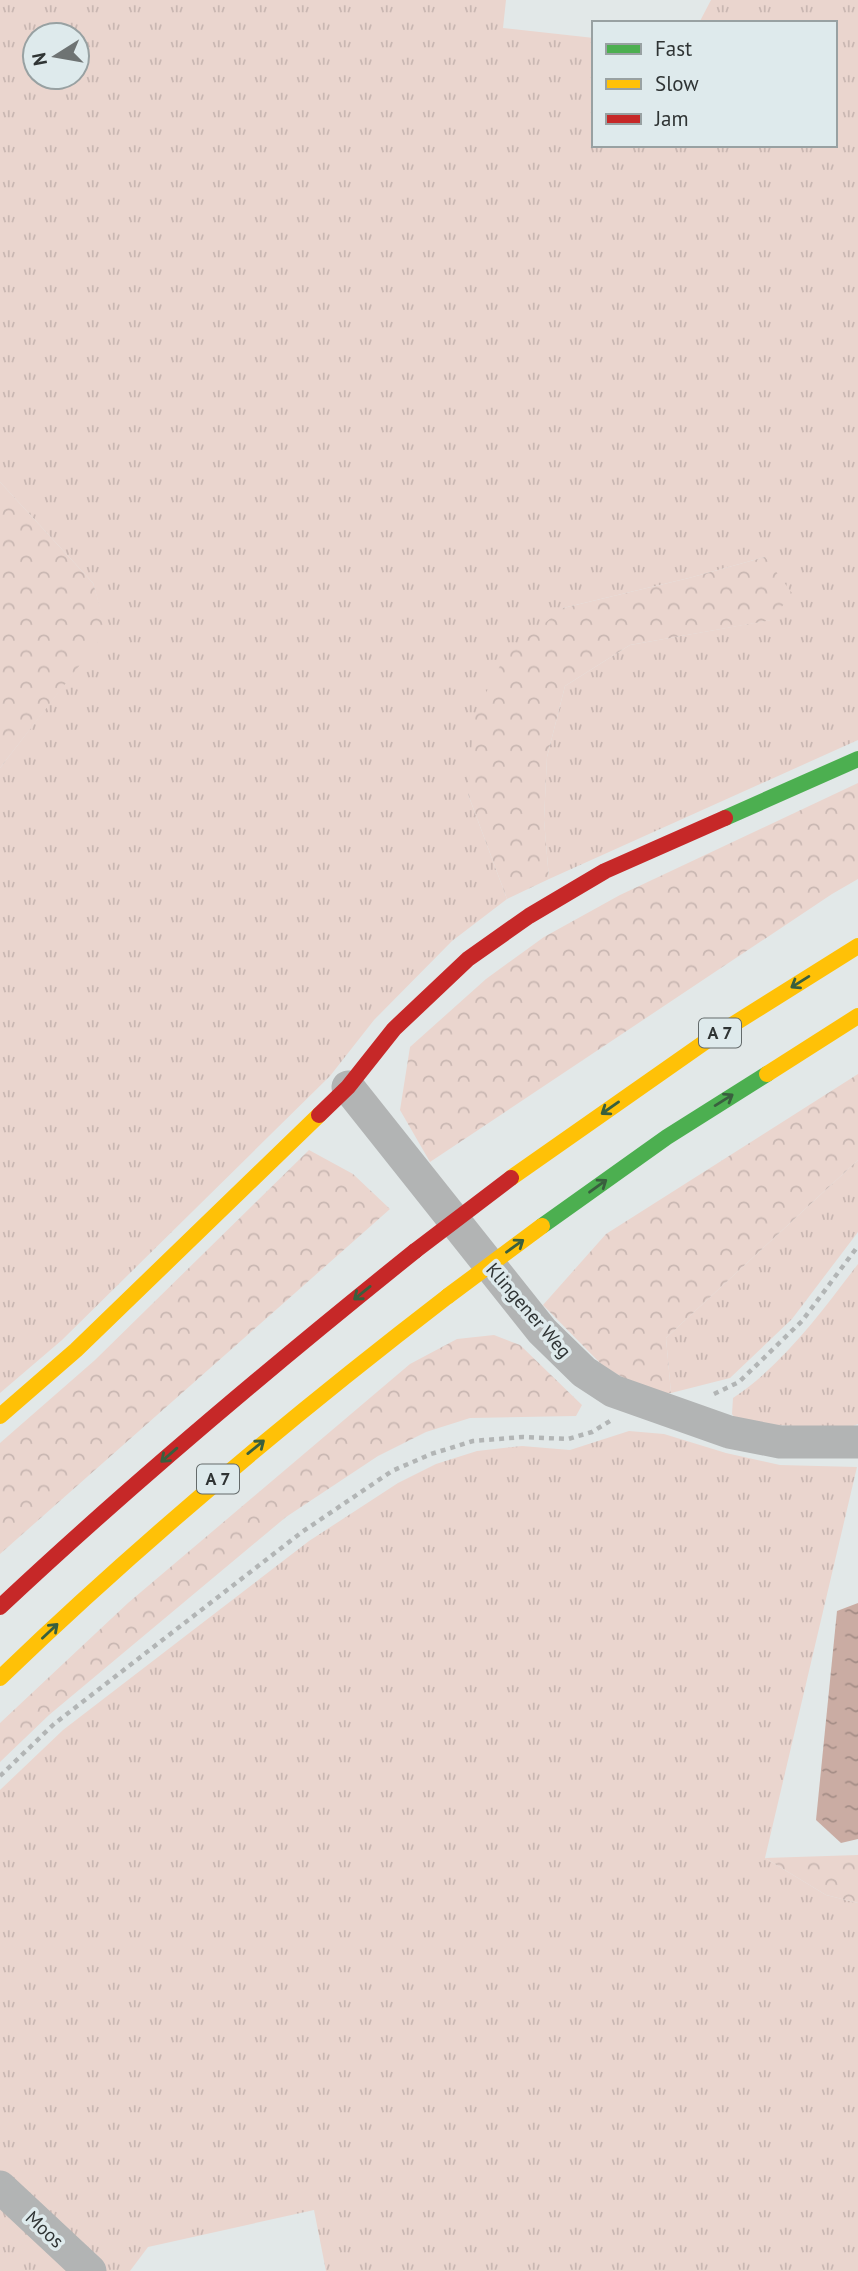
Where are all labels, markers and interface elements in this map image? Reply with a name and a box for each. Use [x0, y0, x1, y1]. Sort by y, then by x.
north arrow [21, 21, 91, 91]
legend [592, 21, 837, 147]
text: Fast [655, 35, 692, 62]
text: N [26, 51, 52, 68]
text: Slow [655, 70, 699, 97]
text: Jam [654, 105, 689, 132]
one-way arrow [791, 976, 811, 990]
road number: A 7 [699, 1018, 741, 1048]
one-way arrow [714, 1093, 734, 1107]
one-way arrow [601, 1101, 621, 1115]
one-way arrow [588, 1179, 607, 1194]
one-way arrow [505, 1239, 524, 1254]
street label: Klingener Weg [481, 1257, 577, 1363]
one-way arrow [353, 1286, 371, 1301]
one-way arrow [246, 1439, 264, 1454]
one-way arrow [160, 1447, 178, 1463]
road number: A 7 [197, 1464, 239, 1494]
one-way arrow [41, 1623, 59, 1639]
street label: Moos [21, 2205, 69, 2253]

